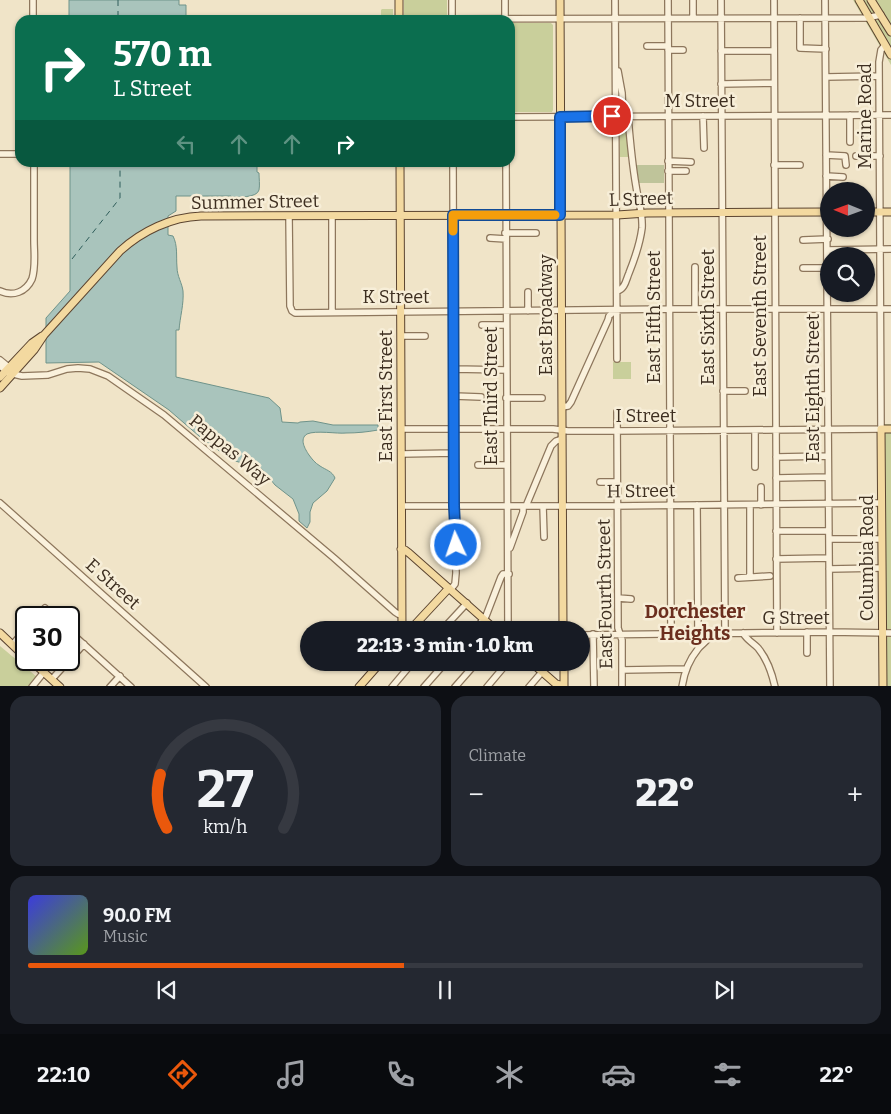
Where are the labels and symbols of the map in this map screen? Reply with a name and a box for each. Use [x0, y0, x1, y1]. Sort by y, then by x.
street label: Marine Road [854, 63, 876, 169]
street label: M Street [665, 90, 736, 112]
pin [591, 95, 633, 137]
north arrow [820, 182, 875, 238]
street label: L Street [608, 187, 674, 211]
street label: Summer Street [191, 190, 320, 214]
street label: East Seventh Street [749, 235, 771, 397]
street label: East Sixth Street [697, 248, 719, 385]
street label: East Fifth Street [643, 250, 665, 384]
street label: East Broadway [535, 254, 557, 376]
street label: K Street [362, 286, 430, 308]
street label: East Eighth Street [802, 313, 824, 462]
street label: East Third Street [480, 326, 502, 465]
street label: East First Street [375, 330, 397, 462]
street label: I Street [616, 405, 677, 427]
street label: Pappas Way [185, 410, 275, 491]
street label: H Street [606, 479, 676, 503]
street label: Columbia Road [856, 495, 878, 621]
position arrow [429, 518, 481, 570]
street label: East Fourth Street [593, 518, 617, 669]
street label: E Street [81, 554, 145, 614]
district label: Dorchester Heights [644, 600, 746, 645]
speed limit sign: 30 [15, 606, 80, 671]
street label: G Street [762, 607, 830, 629]

